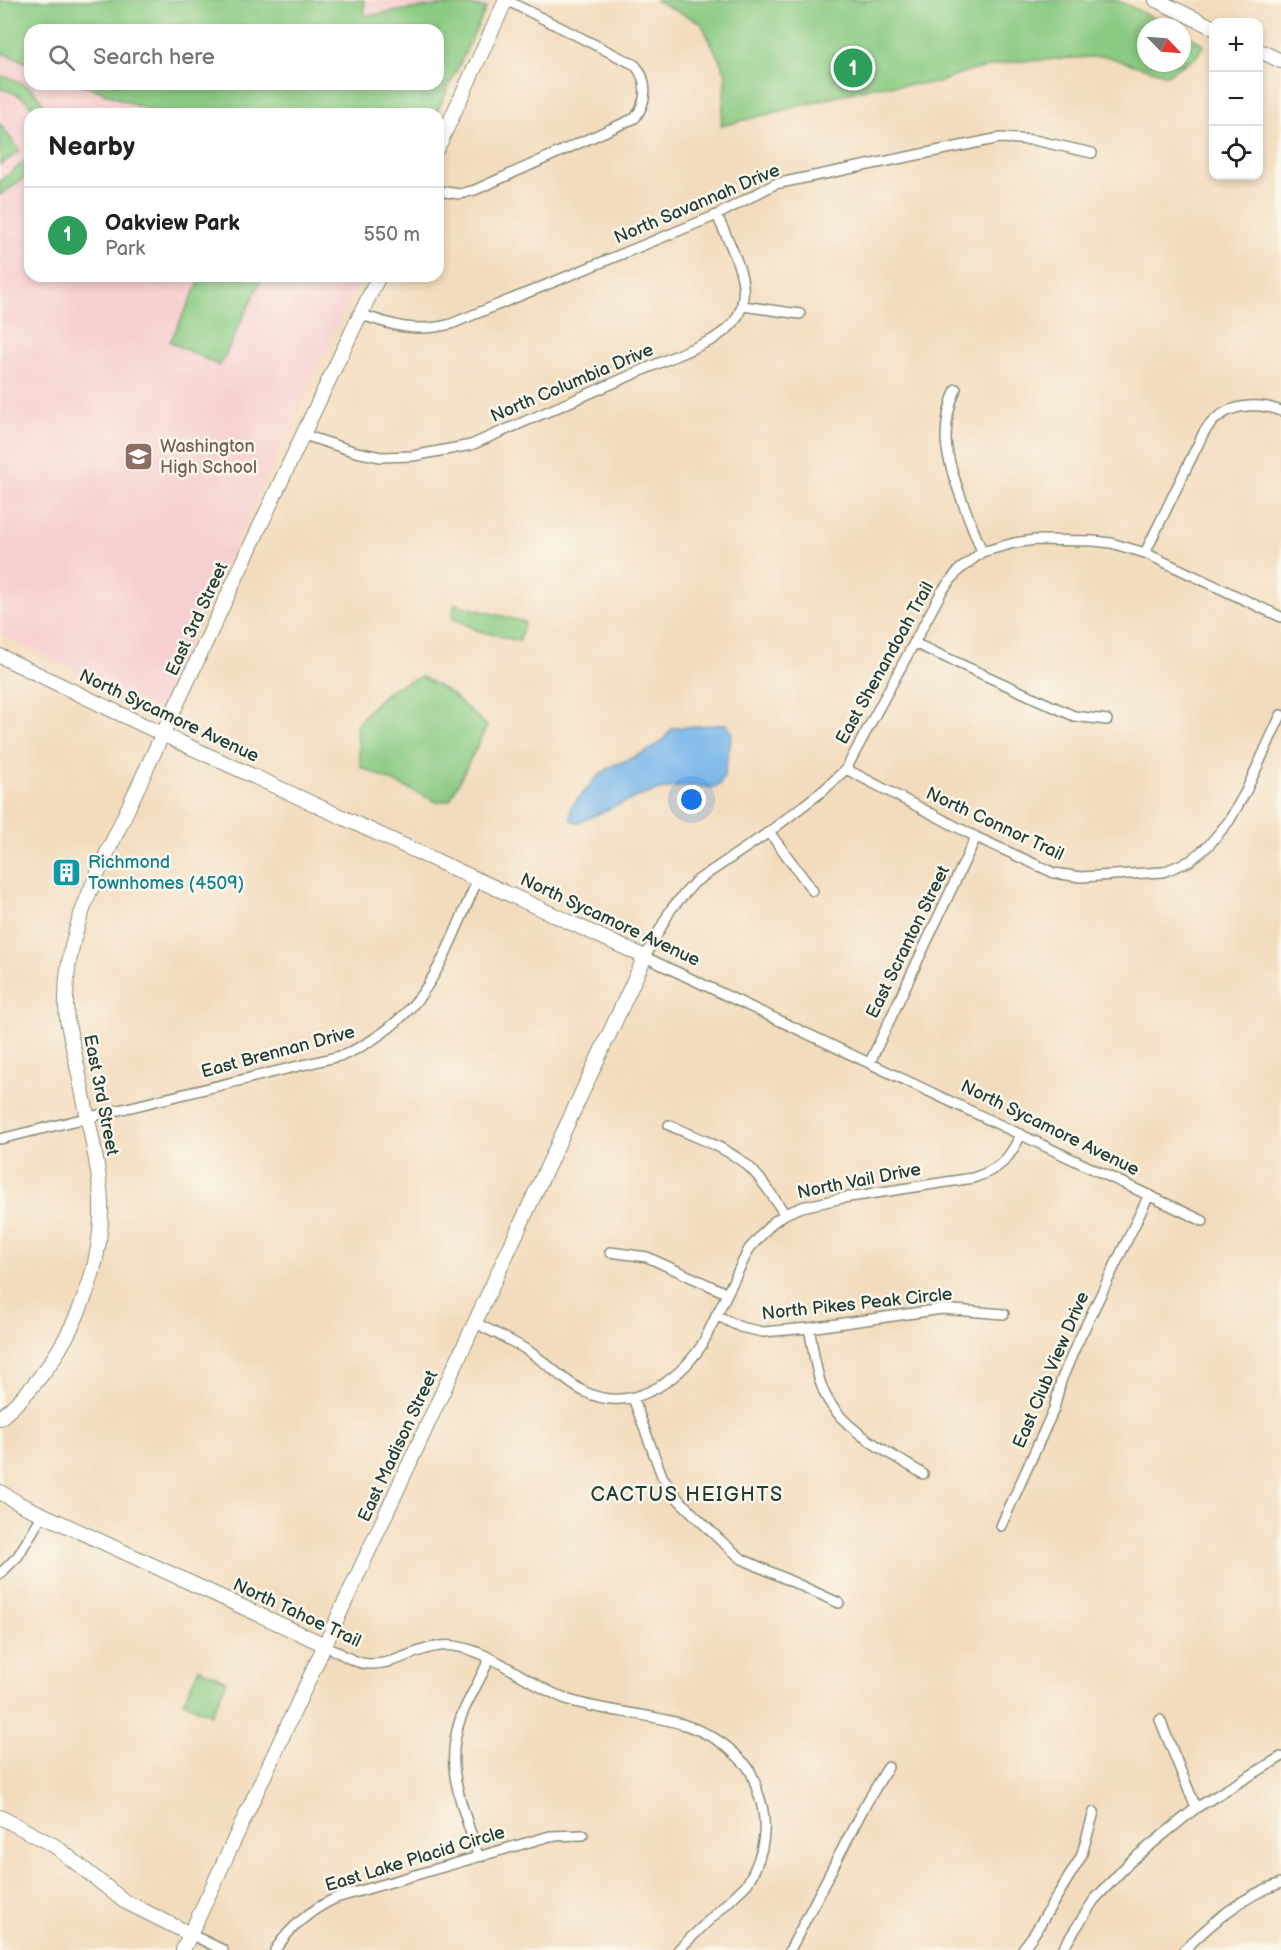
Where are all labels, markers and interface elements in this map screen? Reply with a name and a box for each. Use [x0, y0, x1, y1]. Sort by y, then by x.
north arrow [1137, 18, 1191, 72]
map controls [1209, 18, 1263, 180]
button: + [1209, 18, 1263, 72]
search box [24, 24, 444, 90]
icon: search [45, 41, 78, 74]
text: Search here [93, 44, 215, 71]
pin: 1 [834, 46, 872, 90]
button: − [1209, 72, 1263, 126]
button: locate [1209, 126, 1263, 180]
text: Nearby [48, 132, 135, 163]
street label: North Savannah Drive [611, 159, 783, 248]
text: Oakview Park [105, 210, 240, 237]
text: 1 [63, 223, 72, 247]
text: 550 m [363, 223, 420, 247]
text: Park [105, 237, 145, 261]
street label: North Columbia Drive [488, 339, 657, 427]
place label: Washington High School [160, 436, 257, 478]
school or university icon: Washington High School [123, 440, 155, 472]
street label: East 3rd Street [162, 558, 233, 679]
street label: East Shenandoah Trail [832, 578, 938, 748]
street label: North Sycamore Avenue [76, 665, 263, 767]
street label: North Connor Trail [923, 783, 1067, 865]
your location [677, 785, 706, 814]
place label: Richmond Townhomes (4509) [88, 852, 244, 894]
building icon: Richmond Townhomes (4509) [51, 856, 83, 888]
street label: East Scranton Street [862, 862, 954, 1022]
street label: North Sycamore Avenue [517, 869, 704, 971]
street label: East Brennan Drive [199, 1021, 357, 1083]
street label: East 3rd Street [79, 1033, 123, 1158]
street label: North Sycamore Avenue [957, 1076, 1143, 1181]
street label: North Vail Drive [795, 1159, 923, 1203]
street label: North Pikes Peak Circle [761, 1284, 954, 1324]
street label: East Club View Drive [1009, 1288, 1094, 1451]
street label: East Madison Street [354, 1366, 443, 1525]
district label: CACTUS HEIGHTS [591, 1483, 784, 1507]
street label: North Tahoe Trail [230, 1574, 364, 1652]
street label: East Lake Placid Circle [322, 1822, 508, 1896]

